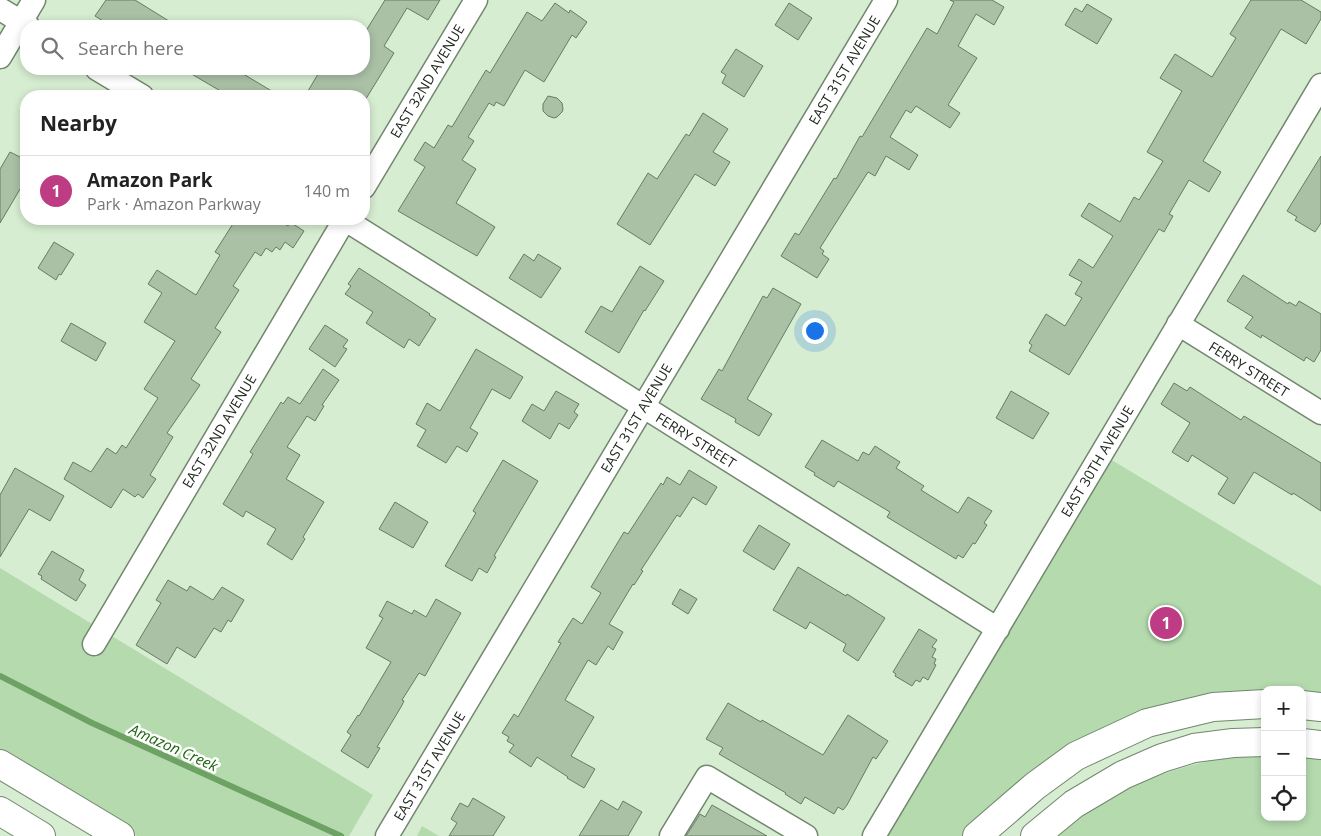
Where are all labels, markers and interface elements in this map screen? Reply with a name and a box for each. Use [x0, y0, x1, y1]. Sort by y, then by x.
street label: EAST 31ST AVENUE [804, 12, 884, 128]
search box [20, 20, 370, 75]
street label: EAST 32ND AVENUE [386, 21, 468, 141]
icon: search [38, 34, 66, 62]
text: Search here [78, 35, 184, 61]
text: Nearby [40, 109, 117, 137]
text: Amazon Park [87, 167, 213, 193]
text: 1 [51, 180, 61, 202]
text: 140 m [304, 180, 350, 202]
text: Park · Amazon Parkway [87, 193, 261, 215]
your location [802, 318, 828, 344]
street label: FERRY STREET [1205, 337, 1293, 401]
street label: EAST 31ST AVENUE [596, 360, 676, 476]
street label: EAST 32ND AVENUE [178, 371, 260, 491]
street label: EAST 30TH AVENUE [1056, 402, 1138, 520]
street label: FERRY STREET [652, 408, 740, 472]
pin: 1 [1150, 604, 1182, 642]
map controls [1261, 686, 1306, 821]
button: + [1261, 686, 1306, 731]
street label: EAST 31ST AVENUE [389, 708, 469, 824]
water label: Amazon Creek [126, 718, 222, 776]
button: − [1261, 731, 1306, 776]
button: locate [1261, 776, 1306, 821]

